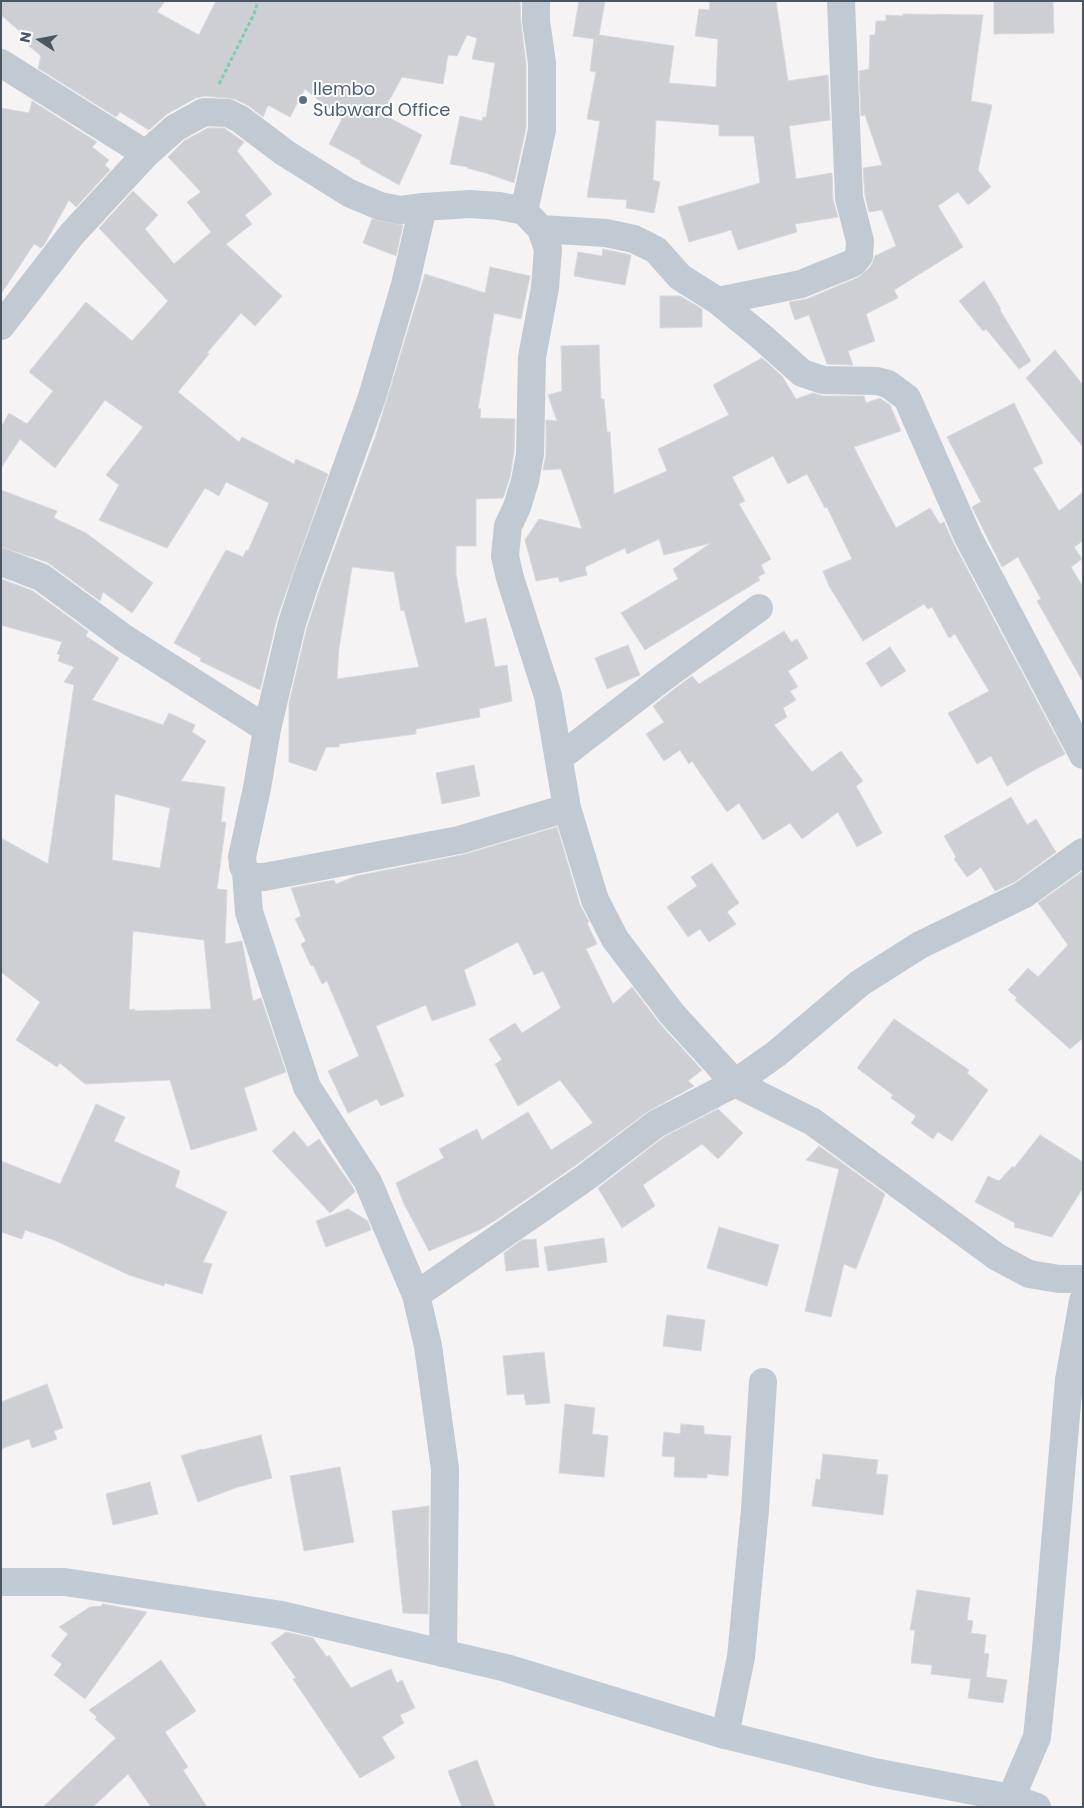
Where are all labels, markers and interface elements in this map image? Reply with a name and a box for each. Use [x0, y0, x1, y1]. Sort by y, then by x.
north arrow [15, 15, 65, 65]
text: N [14, 30, 36, 44]
place label: Ilembo Subward Office [313, 79, 450, 122]
marker: Ilembo Subward Office [297, 94, 309, 106]

